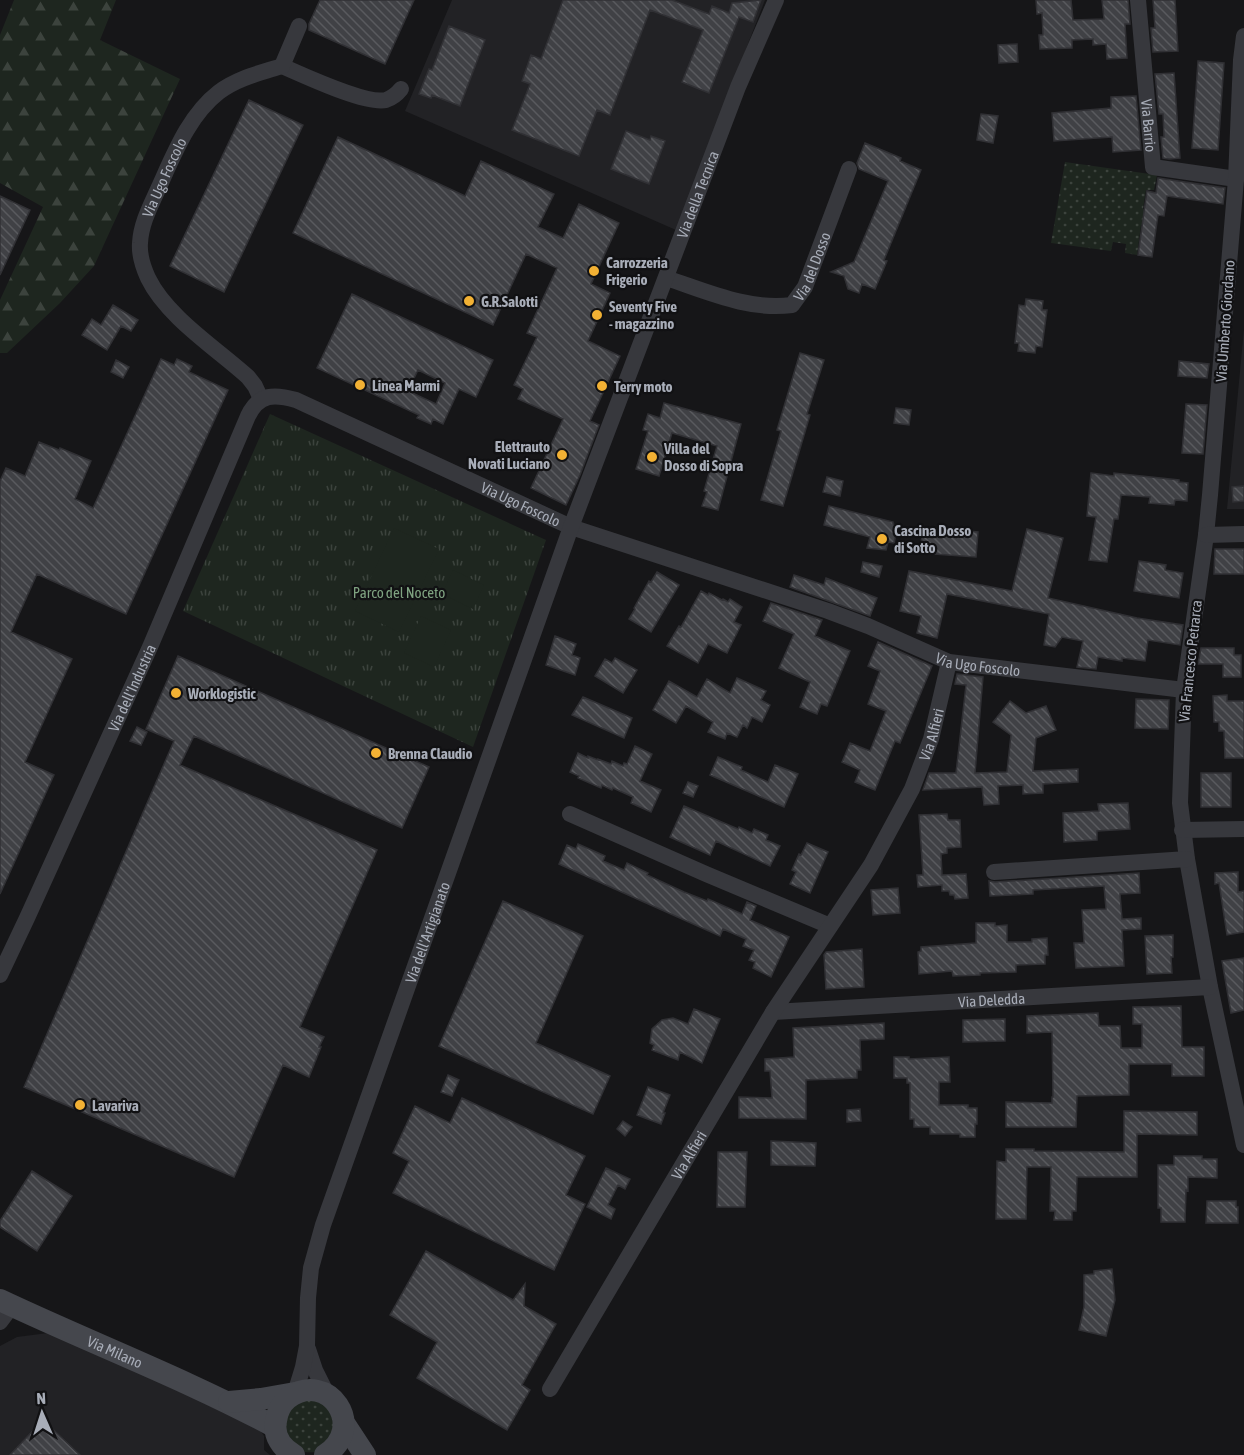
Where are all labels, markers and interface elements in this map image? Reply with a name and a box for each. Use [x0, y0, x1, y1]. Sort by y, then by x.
street label: Via Barrio [1138, 98, 1160, 153]
street label: Via Ugo Foscolo [138, 135, 189, 219]
street label: Via della Tecnica [673, 148, 722, 240]
street label: Via del Dosso [789, 230, 833, 304]
place label: Carrozzeria Frigerio [606, 254, 668, 288]
street label: Via Umberto Giordano [1212, 259, 1238, 383]
marker: Carrozzeria Frigerio [587, 264, 601, 278]
place label: G.R.Salotti [481, 293, 538, 310]
marker: G.R.Salotti [462, 294, 476, 308]
place label: Seventy Five - magazzino [609, 298, 677, 332]
marker: Seventy Five - magazzino [590, 308, 604, 322]
place label: Linea Marmi [372, 377, 440, 394]
marker: Linea Marmi [353, 378, 367, 392]
place label: Terry moto [614, 378, 673, 395]
marker: Terry moto [595, 379, 609, 393]
place label: Elettrauto Novati Luciano [468, 438, 550, 472]
place label: Villa del Dosso di Sopra [663, 440, 743, 474]
marker: Elettrauto Novati Luciano [555, 448, 569, 462]
marker: Villa del Dosso di Sopra [645, 450, 659, 464]
street label: Via Ugo Foscolo [478, 478, 563, 529]
place label: Cascina Dosso di Sotto [894, 522, 971, 556]
marker: Cascina Dosso di Sotto [875, 532, 889, 546]
park label: Parco del Noceto [353, 584, 445, 601]
street label: Via Francesco Petrarca [1175, 599, 1205, 723]
street label: Via dell'Industria [104, 641, 159, 734]
street label: Via Ugo Foscolo [933, 649, 1021, 679]
place label: Worklogistic [187, 685, 256, 702]
marker: Worklogistic [169, 686, 183, 700]
street label: Via Alfieri [915, 707, 946, 763]
place label: Brenna Claudio [388, 745, 472, 762]
marker: Brenna Claudio [369, 746, 383, 760]
street label: Via dell'Artigianato [401, 879, 453, 985]
street label: Via Deledda [958, 989, 1026, 1010]
place label: Lavariva [92, 1097, 139, 1114]
marker: Lavariva [73, 1098, 87, 1112]
street label: Via Alfieri [668, 1128, 709, 1182]
street label: Via Milano [85, 1332, 145, 1371]
north arrow [12, 1383, 72, 1443]
text: N [36, 1389, 46, 1407]

